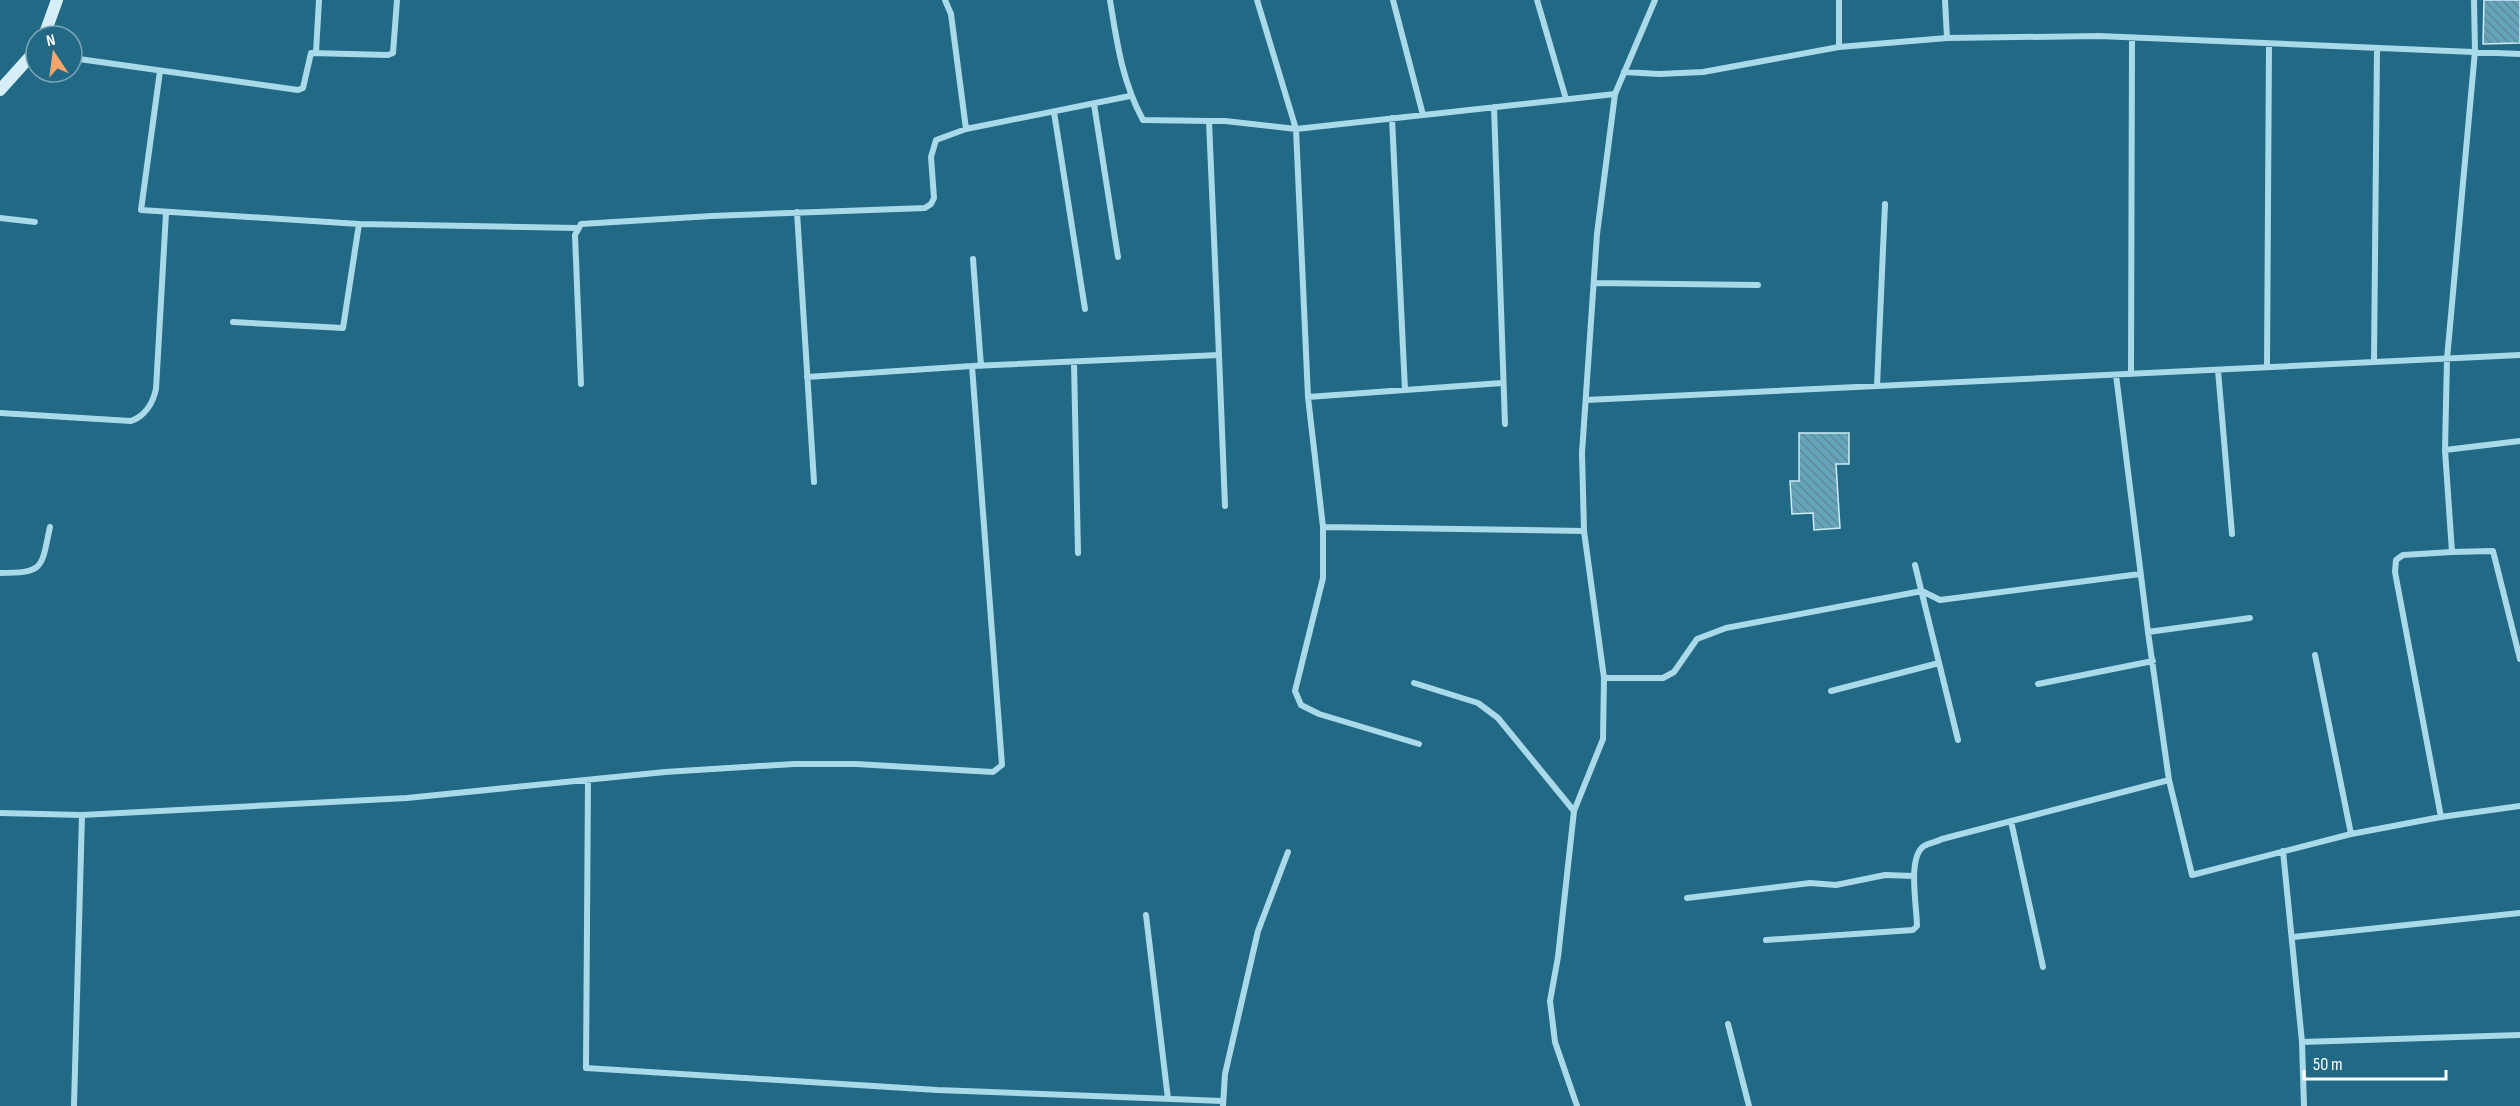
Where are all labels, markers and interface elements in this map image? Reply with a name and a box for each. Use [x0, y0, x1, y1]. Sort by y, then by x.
north arrow [24, 24, 84, 84]
text: N [45, 31, 57, 51]
scale bar [2304, 1043, 2446, 1081]
text: 50 m [2313, 1054, 2343, 1075]

